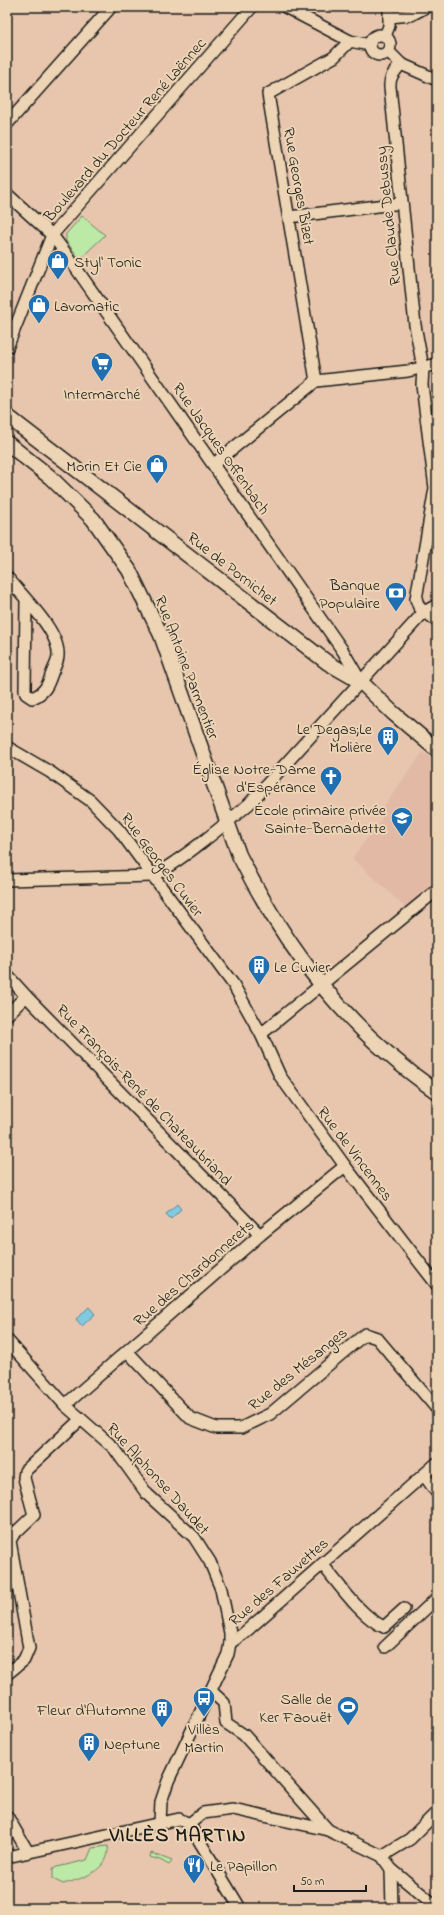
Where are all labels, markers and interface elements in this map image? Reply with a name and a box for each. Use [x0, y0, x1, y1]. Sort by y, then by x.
street label: Boulevard du Docteur René Laënnec [38, 32, 213, 229]
street label: Rue Georges Bizet [276, 126, 320, 248]
street label: Rue Claude Debussy [370, 145, 408, 287]
shop icon: Styl' Tonic [45, 248, 71, 281]
place label: Styl' Tonic [74, 251, 143, 275]
shop icon: Lavomatic [26, 292, 52, 325]
place label: Lavomatic [54, 295, 120, 319]
supermarket icon: Intermarché [89, 350, 115, 383]
street label: Rue Jacques Offenbach [166, 378, 275, 520]
place label: Intermarché [63, 383, 141, 407]
shop icon: Morin Et Cie [144, 452, 170, 485]
place label: Morin Et Cie [66, 455, 143, 479]
street label: Rue de Pornichet [181, 527, 283, 613]
place label: Banque Populaire [319, 574, 381, 616]
bank icon: Banque Populaire [383, 580, 409, 613]
street label: Rue Antoine Parmentier [148, 592, 225, 743]
place label: Le Degas;Le Molière [297, 718, 373, 760]
building icon: Le Degas;Le Molière [375, 724, 401, 757]
place label: Église Notre-Dame d'Espérance [192, 758, 317, 800]
church icon: Église Notre-Dame d'Espérance [318, 764, 344, 797]
place label: École primaire privée Sainte-Bernadette [254, 799, 387, 841]
school or university icon: École primaire privée Sainte-Bernadette [389, 805, 415, 838]
street label: Rue Georges Cuvier [114, 808, 209, 922]
building icon: Le Cuvier [246, 953, 272, 986]
place label: Le Cuvier [274, 956, 330, 980]
street label: Rue François-René de Chateaubriand [50, 999, 237, 1192]
street label: Rue de Vincennes [311, 1102, 398, 1207]
street label: Rue des Chardonnerets [129, 1214, 260, 1333]
street label: Rue des Mésanges [243, 1322, 353, 1417]
street label: Rue Alphonse Daudet [100, 1418, 215, 1541]
street label: Rue des Fauvettes [224, 1532, 335, 1633]
bus stop icon: Villès Martin [191, 1685, 217, 1718]
place label: Salle de Ker Faouët [259, 1688, 333, 1730]
sports icon: Salle de Ker Faouët [335, 1694, 361, 1727]
building icon: Fleur d'Automne [149, 1696, 175, 1729]
place label: Fleur d'Automne [36, 1699, 147, 1723]
place label: Villès Martin [184, 1718, 224, 1760]
building icon: Neptune [76, 1730, 102, 1763]
place label: Neptune [104, 1733, 161, 1757]
district label: VILLÈS MARTIN [108, 1822, 247, 1851]
restaurant icon: Le Papillon [181, 1852, 207, 1885]
place label: Le Papillon [210, 1855, 277, 1879]
scale bar [294, 1867, 366, 1893]
text: 50 m [300, 1873, 324, 1891]

